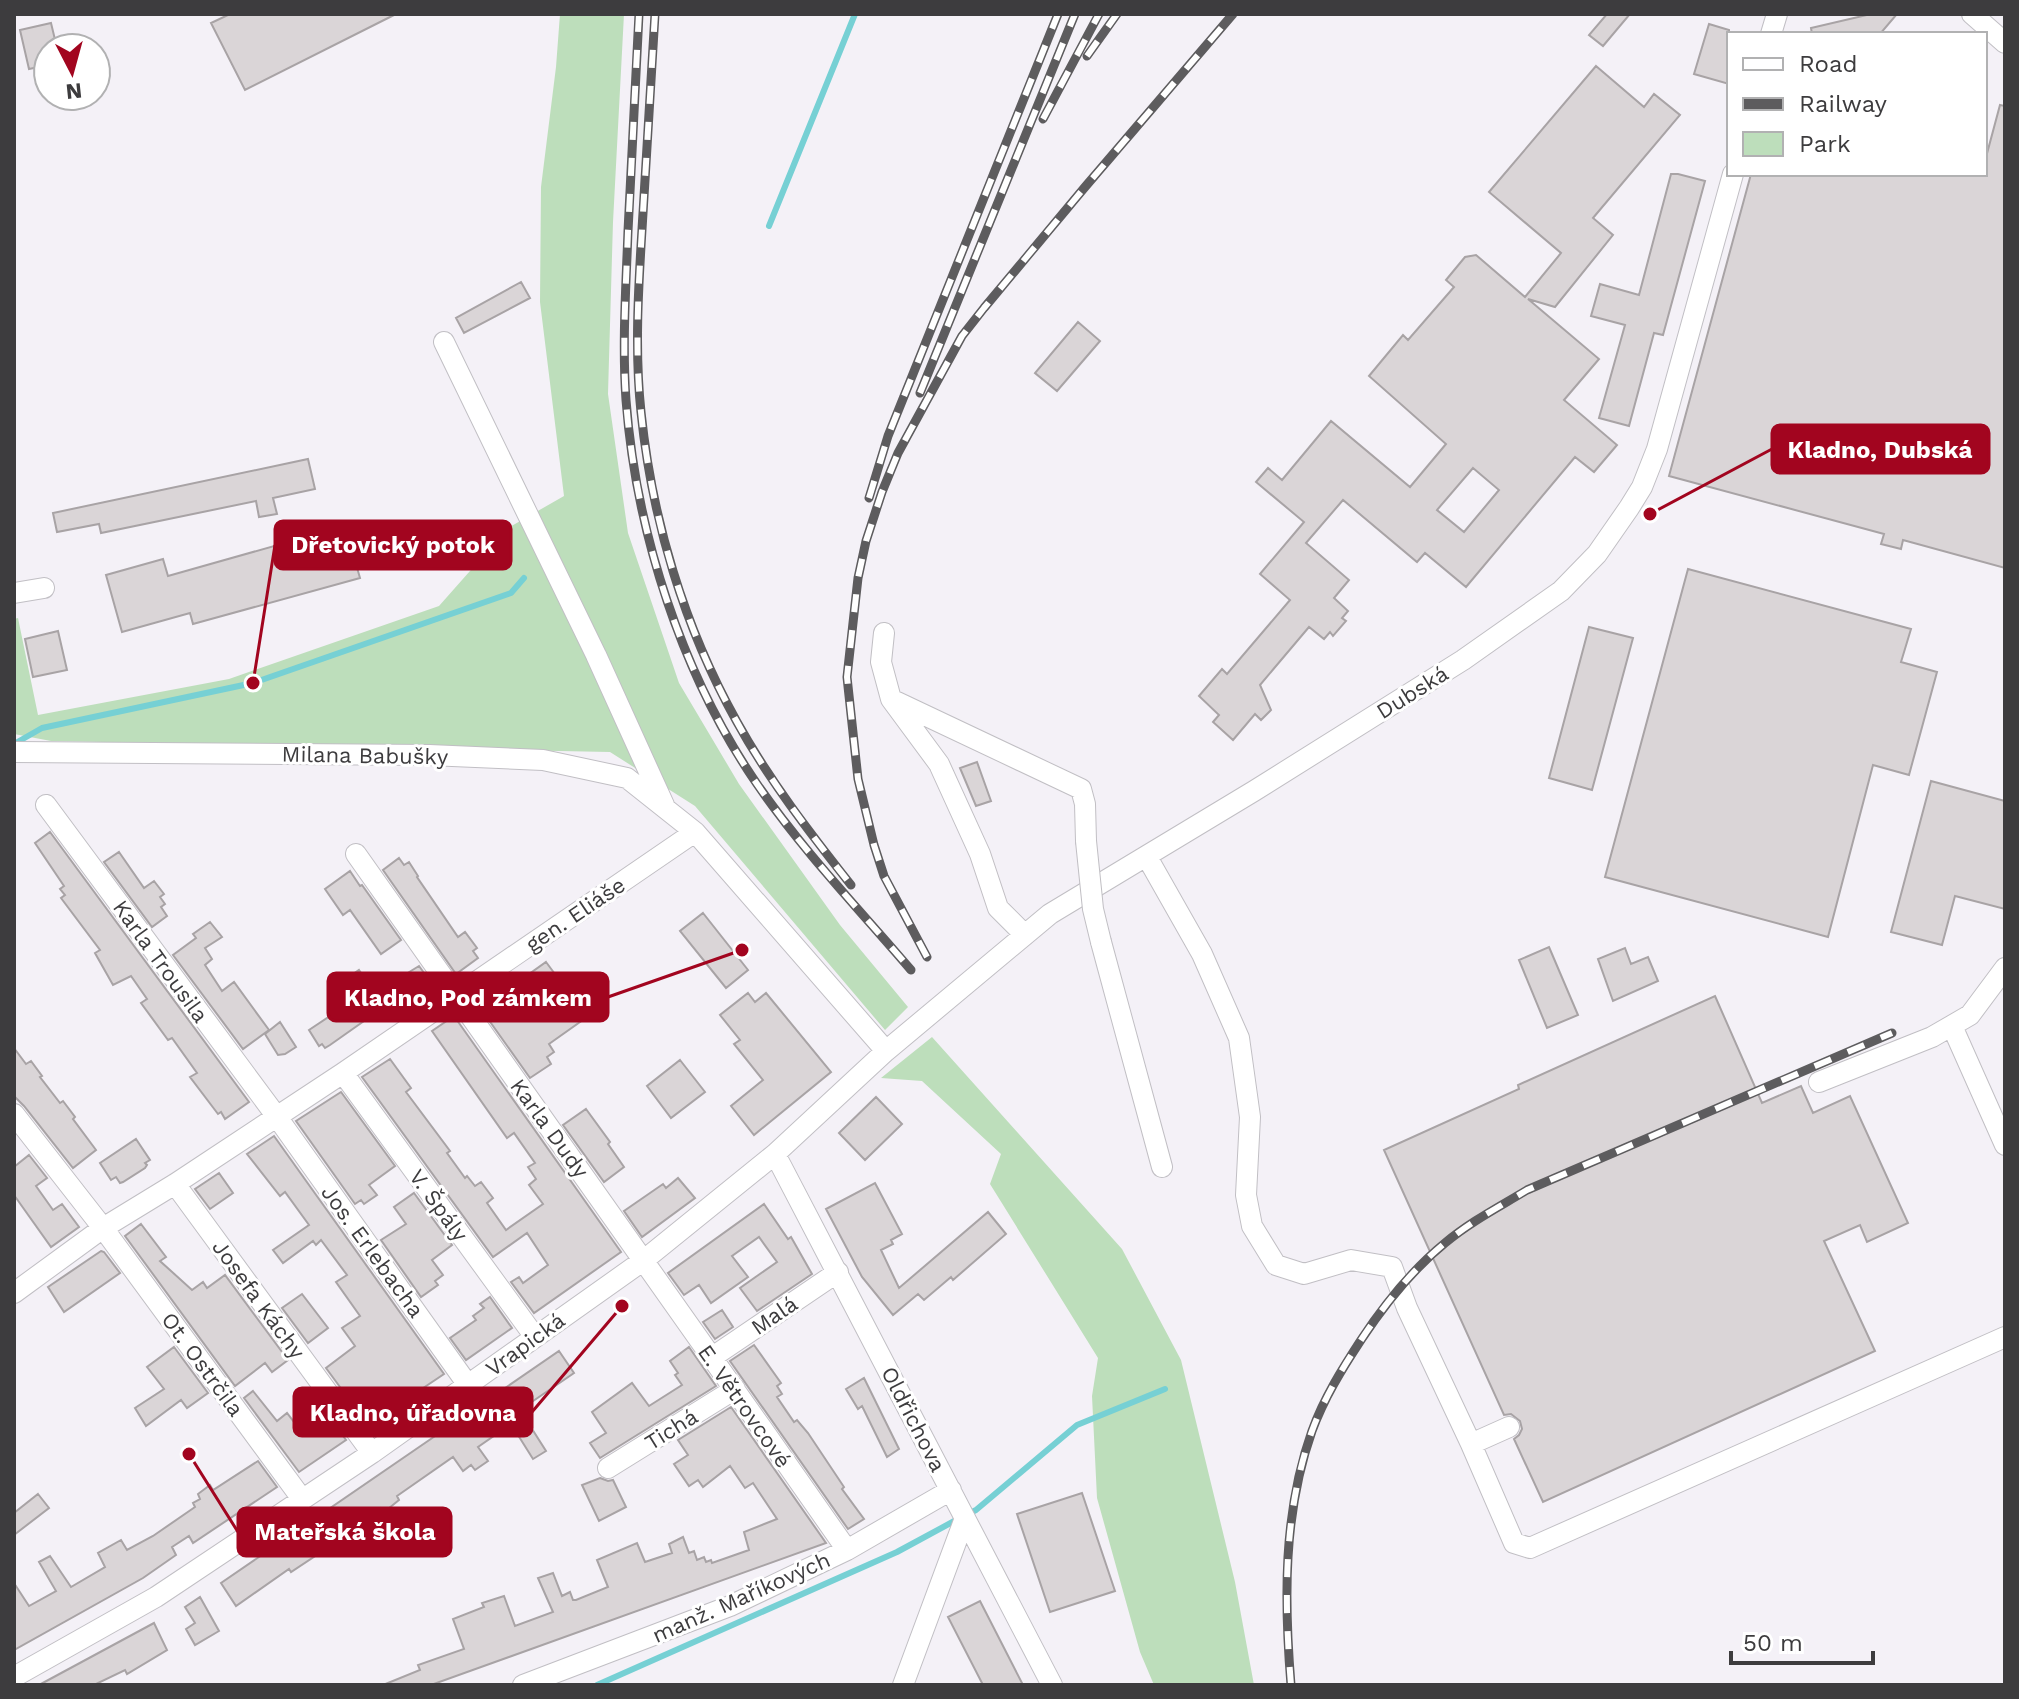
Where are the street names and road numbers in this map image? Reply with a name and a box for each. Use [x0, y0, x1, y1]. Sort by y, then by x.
street label: Dubská [1372, 661, 1453, 724]
street label: Milana Babušky [282, 742, 449, 769]
street label: gen. Eliáše [521, 872, 630, 957]
street label: Karla Trousila [108, 895, 213, 1027]
street label: Karla Dudy [505, 1074, 594, 1183]
street label: V. Špály [404, 1164, 473, 1247]
street label: Jos. Erlebacha [316, 1180, 429, 1322]
street label: Josefa Káchy [207, 1235, 310, 1364]
street label: Malá [746, 1291, 802, 1340]
street label: Ot. Ostrčila [157, 1307, 249, 1421]
street label: Vrapická [481, 1307, 570, 1381]
street label: E. Větrovcové [693, 1340, 796, 1473]
street label: Oldřichova [876, 1363, 951, 1476]
street label: Tichá [640, 1404, 702, 1455]
street label: manž. Maříkových [648, 1547, 834, 1648]

